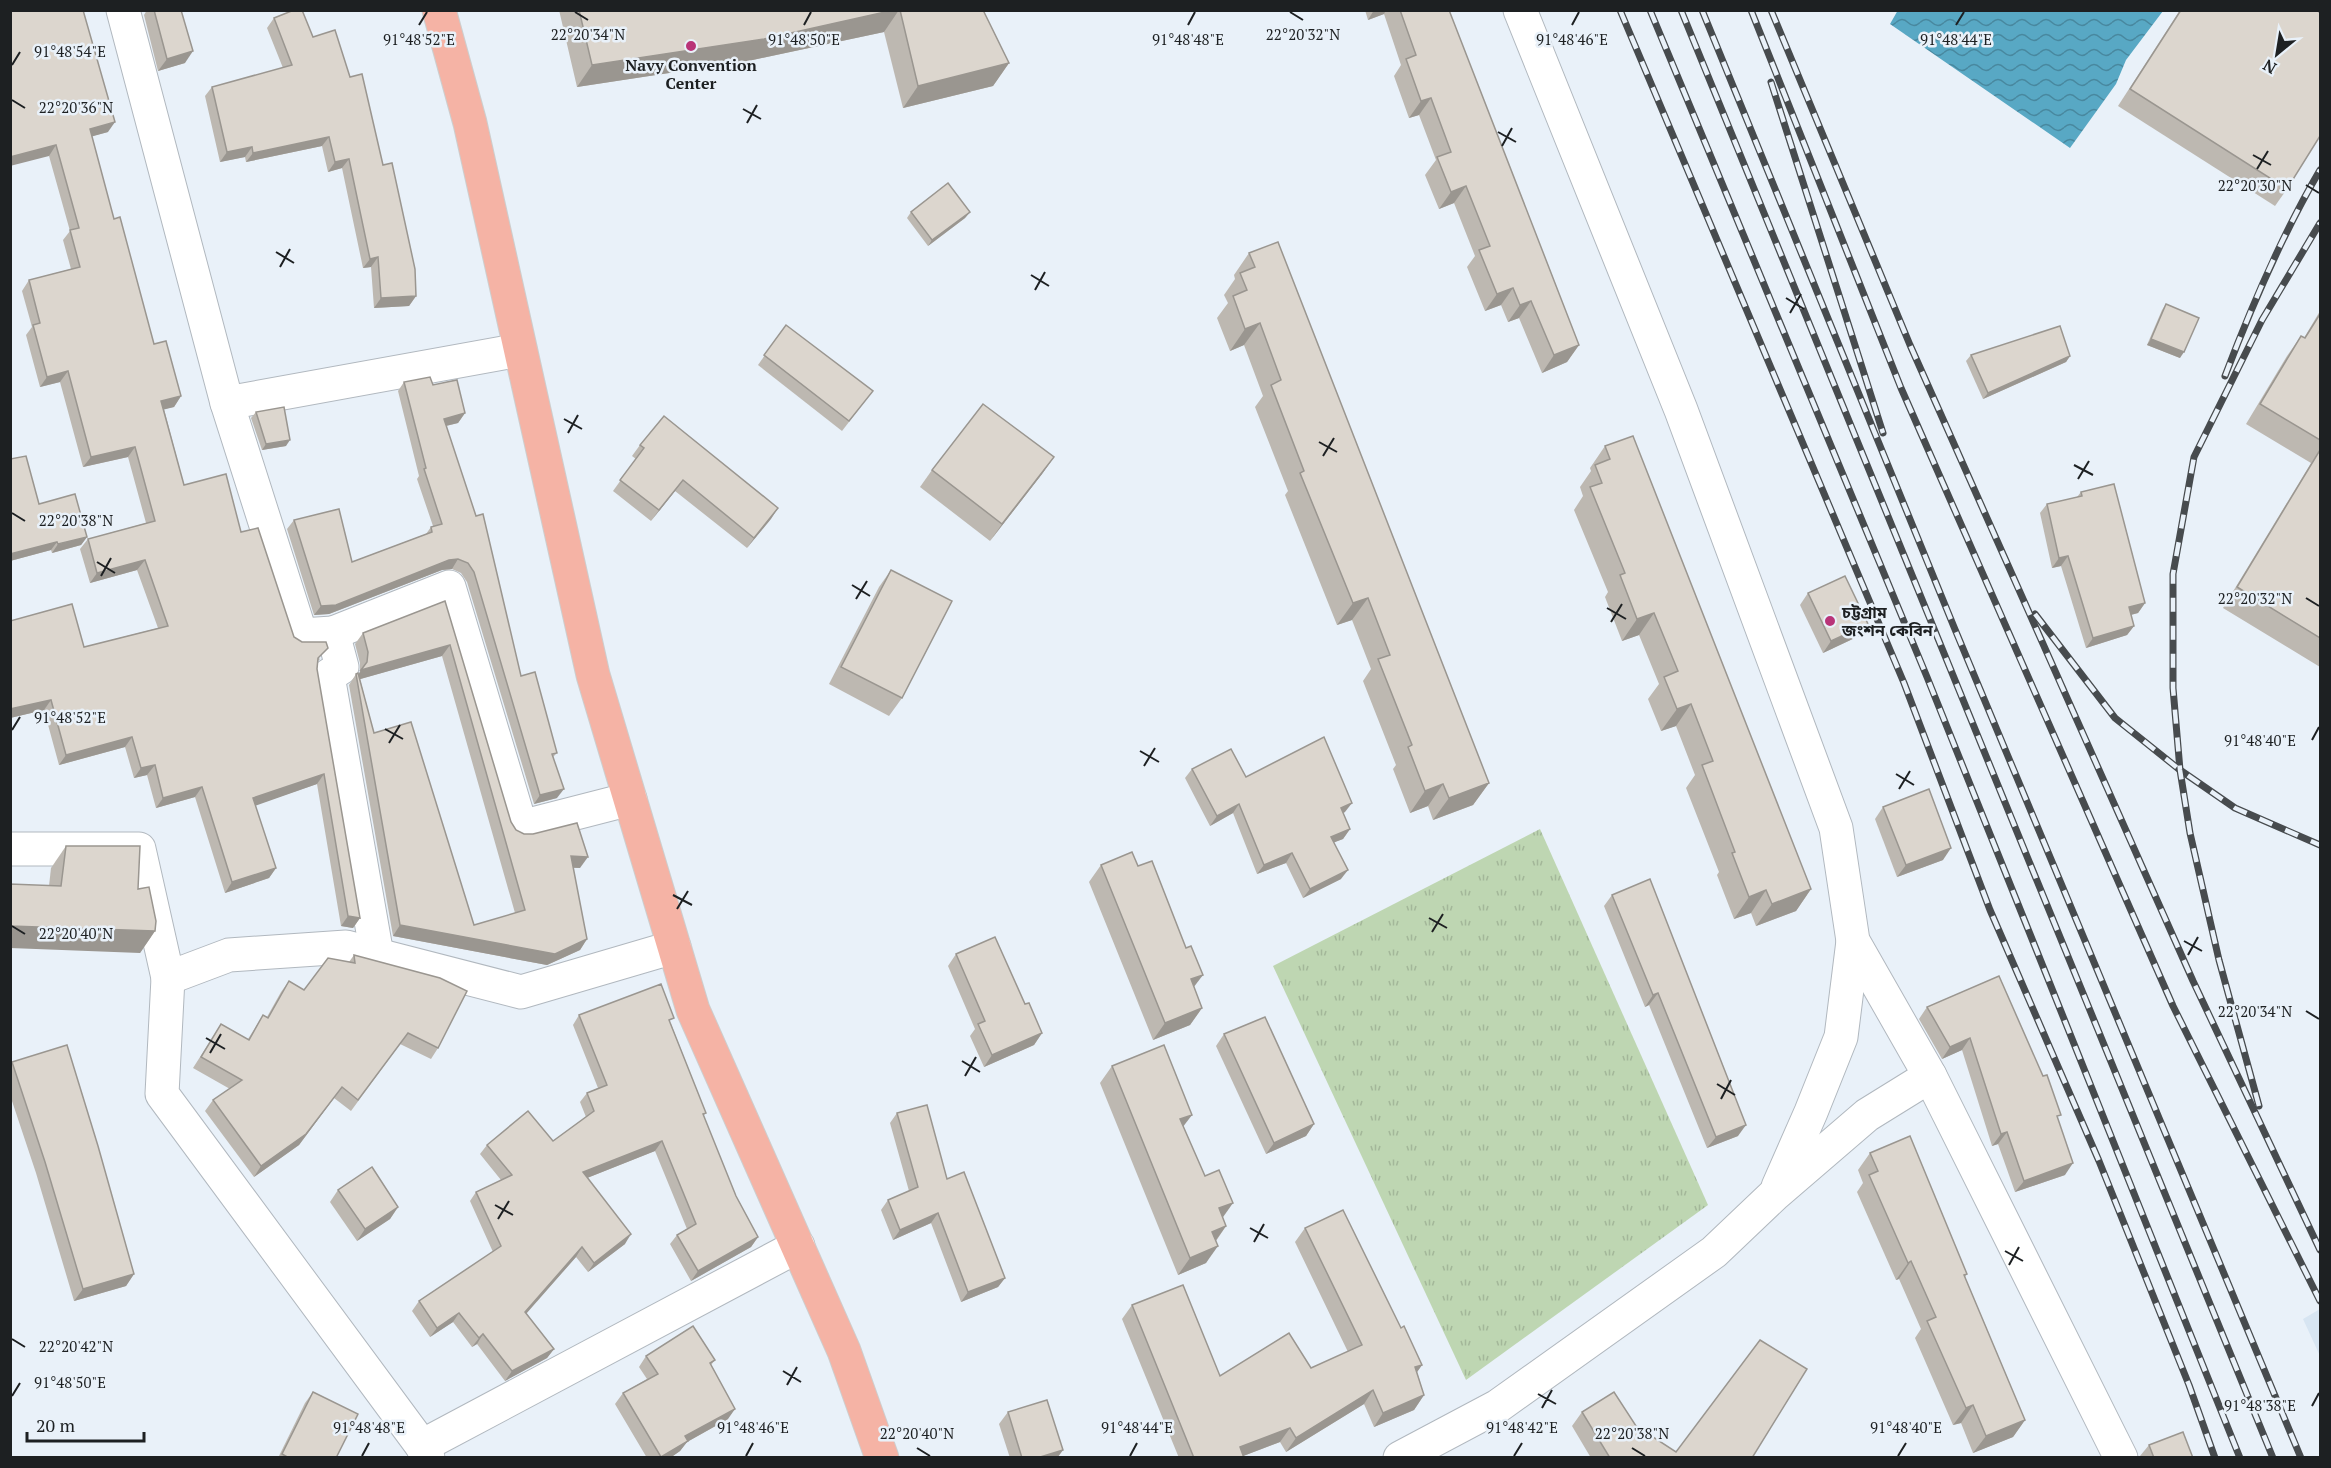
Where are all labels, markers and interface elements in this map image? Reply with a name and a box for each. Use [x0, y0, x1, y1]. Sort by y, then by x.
text: 22°20'34"N [551, 24, 625, 44]
text: 22°20'32"N [1266, 24, 1340, 44]
north arrow [2247, 24, 2307, 84]
text: 91°48'52"E [383, 29, 455, 49]
text: 91°48'50"E [768, 29, 840, 49]
text: 91°48'48"E [1152, 29, 1224, 49]
text: 91°48'46"E [1536, 29, 1608, 49]
text: 91°48'44"E [1920, 29, 1992, 49]
marker: Navy Convention Center [684, 39, 698, 53]
text: 91°48'54"E [34, 41, 106, 61]
place label: Navy Convention Center [625, 54, 757, 94]
text: N [2259, 54, 2280, 80]
text: 22°20'36"N [39, 97, 113, 117]
text: 22°20'30"N [2218, 175, 2292, 195]
text: 22°20'38"N [39, 510, 113, 530]
text: 22°20'32"N [2218, 588, 2292, 608]
place label: চট্টগ্রাম জংশন কেবিন [1841, 601, 1934, 641]
marker: চট্টগ্রাম জংশন কেবিন [1823, 614, 1837, 628]
text: 91°48'52"E [34, 707, 106, 727]
text: 91°48'40"E [2224, 730, 2296, 750]
text: 22°20'40"N [39, 923, 113, 943]
text: 22°20'34"N [2218, 1001, 2292, 1021]
text: 22°20'42"N [39, 1336, 113, 1356]
text: 91°48'50"E [34, 1372, 106, 1392]
text: 91°48'38"E [2224, 1395, 2296, 1415]
scale bar [27, 1405, 144, 1443]
text: 20 m [36, 1413, 76, 1437]
text: 91°48'48"E [333, 1417, 405, 1437]
text: 91°48'46"E [717, 1417, 789, 1437]
text: 91°48'44"E [1101, 1417, 1173, 1437]
text: 91°48'42"E [1486, 1417, 1558, 1437]
text: 91°48'40"E [1870, 1417, 1942, 1437]
text: 22°20'40"N [880, 1423, 954, 1443]
text: 22°20'38"N [1595, 1423, 1669, 1443]

